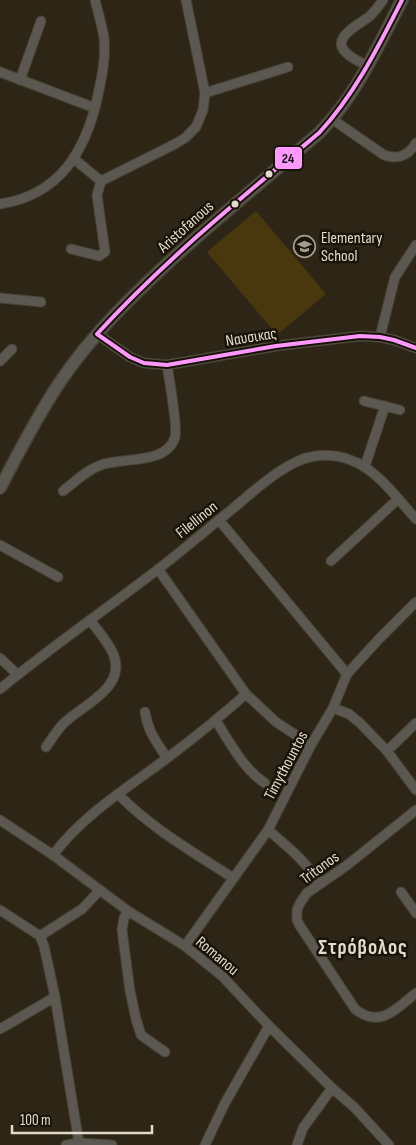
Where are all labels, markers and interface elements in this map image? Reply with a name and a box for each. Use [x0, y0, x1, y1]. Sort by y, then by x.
line badge: 24 [274, 146, 303, 170]
text: 24 [282, 150, 295, 167]
unlabelled marker [264, 169, 274, 179]
street label: Aristofanous [154, 197, 218, 258]
unlabelled marker [230, 199, 240, 209]
place label: Elementary School [321, 229, 383, 266]
school or university icon: Elementary School [293, 234, 317, 258]
street label: Ναυσικας [224, 324, 278, 351]
street label: Filellinon [172, 498, 222, 543]
street label: Timythountos [260, 728, 312, 803]
street label: Tritonos [297, 848, 343, 889]
street label: Romanou [192, 933, 242, 980]
district label: Στρόβολος [318, 935, 408, 960]
scale bar [12, 1102, 152, 1134]
text: 100 m [20, 1111, 51, 1130]

